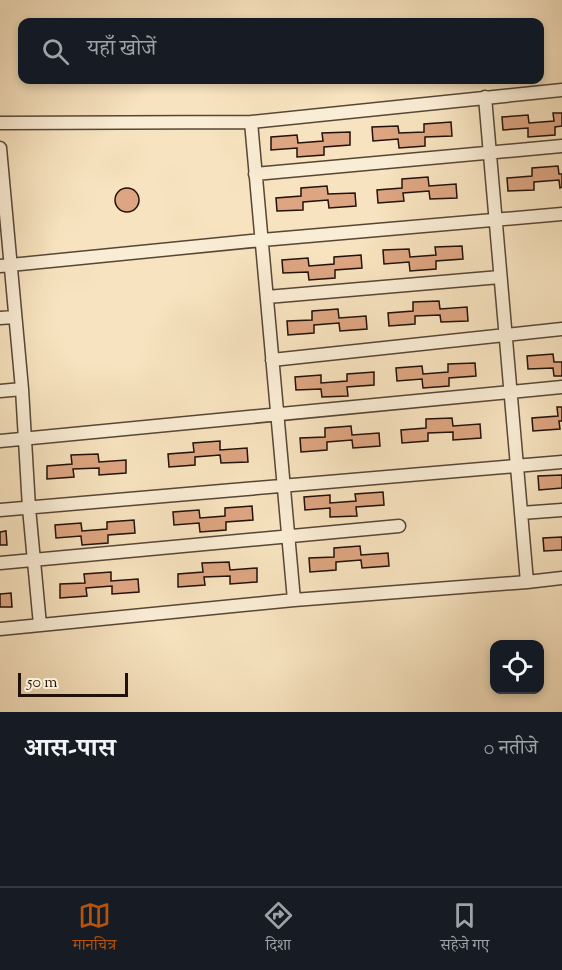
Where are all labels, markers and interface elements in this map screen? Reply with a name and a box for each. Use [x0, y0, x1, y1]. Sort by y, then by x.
search box [18, 18, 544, 84]
text: यहाँ खोजें [87, 34, 156, 66]
icon: search [39, 35, 72, 68]
map controls [490, 640, 544, 694]
button: locate [490, 640, 544, 694]
scale bar [18, 670, 128, 698]
text: 50 m [27, 672, 58, 695]
text: आस-पास [24, 731, 116, 768]
text: 0 नतीजे [484, 735, 538, 764]
tab: मानचित्र [73, 899, 116, 960]
tab: दिशा [262, 899, 295, 960]
tab: सहेजे गए [440, 899, 489, 960]

